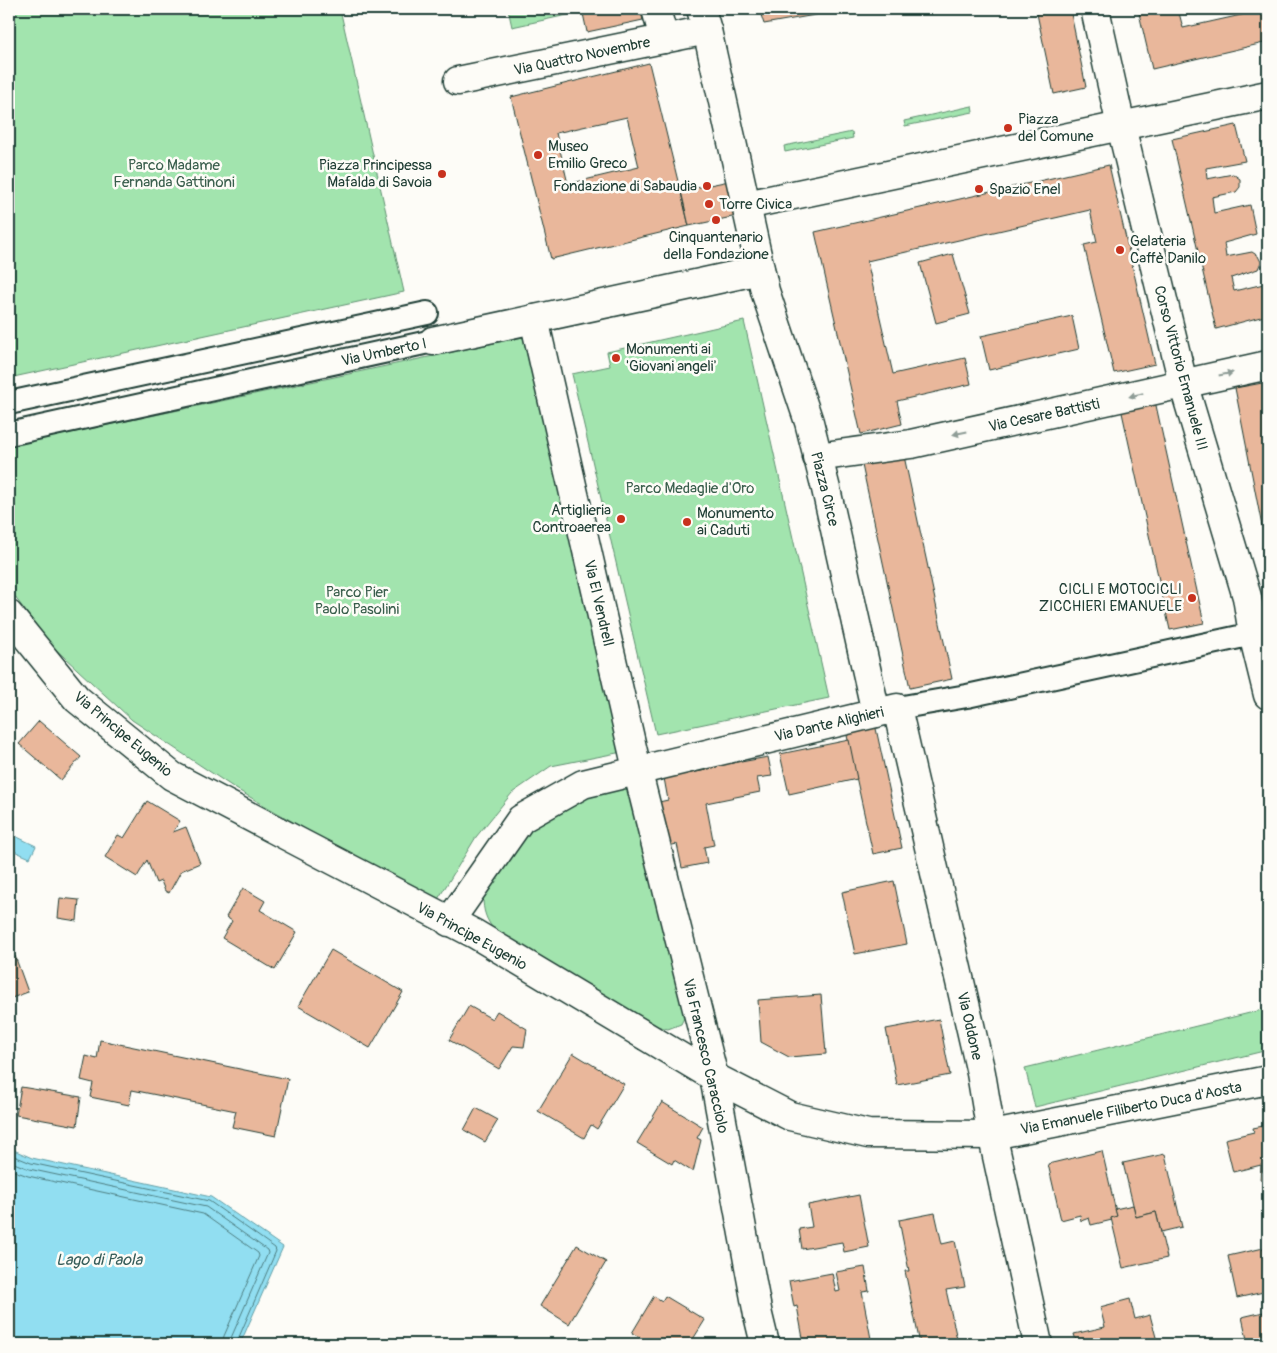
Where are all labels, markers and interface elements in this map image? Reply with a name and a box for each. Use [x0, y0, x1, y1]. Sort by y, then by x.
street label: Via Quattro Novembre [512, 33, 653, 80]
place label: Piazza del Comune [1018, 110, 1094, 146]
marker: Piazza del Comune [1002, 122, 1014, 134]
place label: Museo Emilio Greco [548, 137, 627, 173]
marker: Museo Emilio Greco [532, 149, 544, 161]
park label: Parco Madame Fernanda Gattinoni [113, 156, 235, 192]
place label: Piazza Principessa Mafalda di Savoia [319, 156, 432, 192]
marker: Piazza Principessa Mafalda di Savoia [436, 168, 448, 180]
place label: Fondazione di Sabaudia [553, 177, 697, 196]
marker: Fondazione di Sabaudia [701, 180, 713, 192]
place label: Spazio Enel [989, 180, 1061, 199]
marker: Spazio Enel [973, 183, 985, 195]
place label: Torre Civica [719, 195, 792, 214]
marker: Torre Civica [703, 198, 715, 210]
marker: Cinquantenario della Fondazione [710, 214, 722, 226]
place label: Cinquantenario della Fondazione [663, 228, 769, 264]
place label: Gelateria Caffè Danilo [1130, 232, 1206, 268]
marker: Gelateria Caffè Danilo [1114, 244, 1126, 256]
street label: Corso Vittorio Emanuele III [1149, 284, 1212, 453]
street label: Via Umberto I [340, 334, 429, 371]
place label: Monumenti ai 'Giovani angeli' [626, 340, 717, 376]
marker: Monumenti ai 'Giovani angeli' [610, 352, 622, 364]
one-way arrow [1218, 369, 1234, 377]
one-way arrow [1128, 391, 1143, 399]
street label: Via Cesare Battisti [987, 394, 1102, 437]
one-way arrow [951, 430, 967, 438]
street label: Piazza Circe [806, 450, 843, 529]
park label: Parco Medaglie d'Oro [626, 479, 754, 498]
place label: Artiglieria Controaerea [533, 501, 611, 537]
place label: Monumento ai Caduti [697, 504, 774, 540]
marker: Artiglieria Controaerea [615, 513, 627, 525]
marker: Monumento ai Caduti [681, 516, 693, 528]
street label: Via El Vendrell [579, 558, 618, 648]
place label: CICLI E MOTOCICLI ZICCHIERI EMANUELE [1039, 580, 1182, 616]
park label: Parco Pier Paolo Pasolini [315, 583, 399, 619]
marker: CICLI E MOTOCICLI ZICCHIERI EMANUELE [1186, 592, 1198, 604]
street label: Via Principe Eugenio [69, 687, 176, 781]
street label: Via Dante Alighieri [773, 703, 886, 746]
street label: Via Principe Eugenio [413, 898, 530, 975]
street label: Via Francesco Caracciolo [678, 977, 733, 1135]
street label: Via Oddone [952, 990, 987, 1063]
street label: Via Emanuele Filiberto Duca d'Aosta [1019, 1078, 1243, 1139]
water label: Lago di Paola [56, 1250, 144, 1270]

